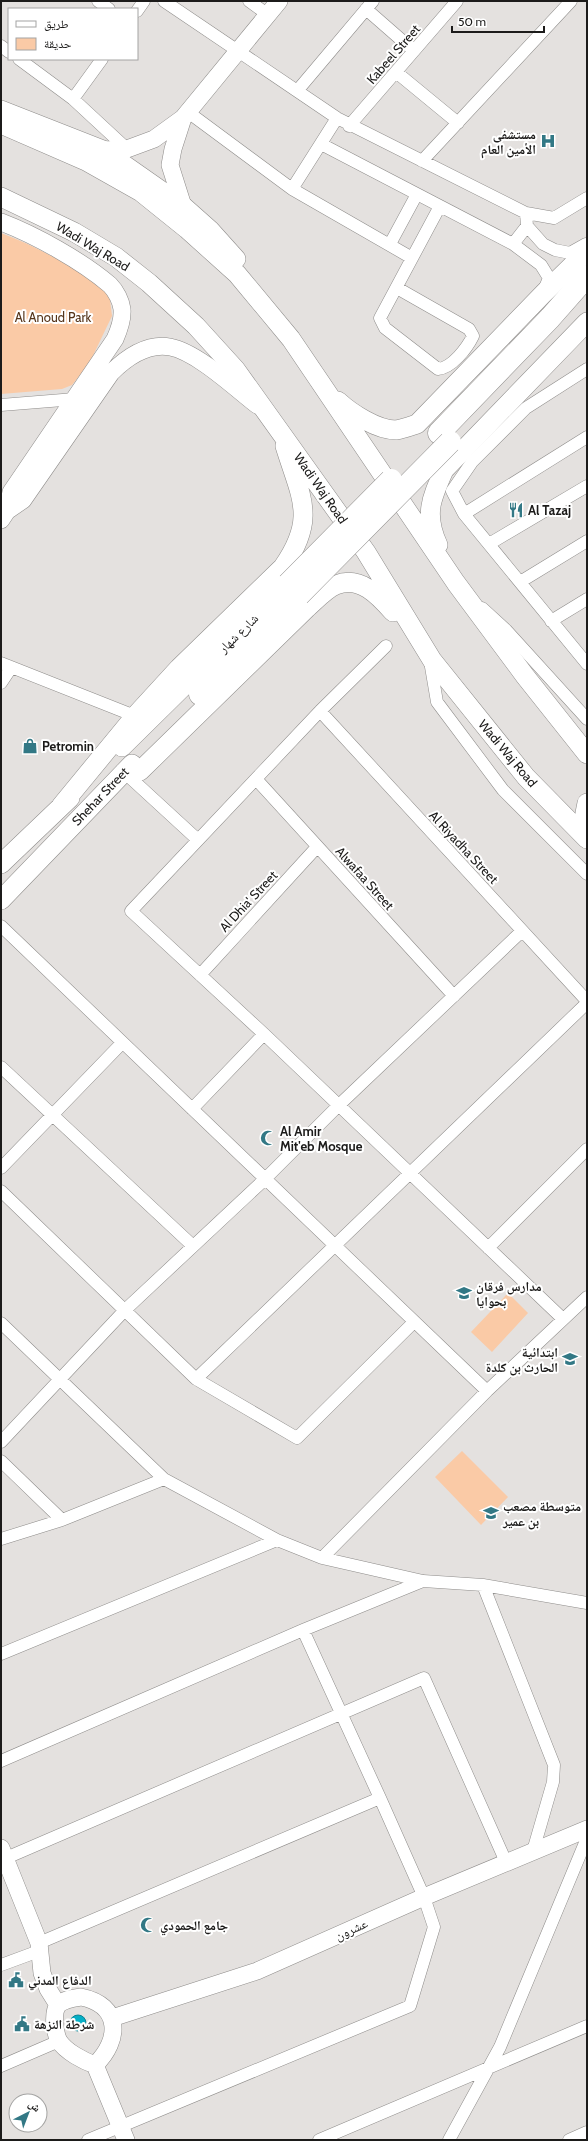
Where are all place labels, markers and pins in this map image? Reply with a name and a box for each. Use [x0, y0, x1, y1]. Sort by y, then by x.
place label: مستشفى الأمين العام [481, 126, 536, 159]
hospital icon: مستشفى الأمين العام [539, 132, 557, 150]
restaurant icon: Al Tazaj [507, 501, 525, 519]
place label: Al Tazaj [528, 502, 571, 518]
shop icon: Petromin [21, 737, 39, 755]
place label: Petromin [42, 738, 94, 754]
place label: Al Amir Mit'eb Mosque [280, 1123, 363, 1154]
mosque icon: Al Amir Mit'eb Mosque [259, 1129, 277, 1147]
place label: مدارس فرقان بحوايا [476, 1278, 542, 1309]
school or university icon: مدارس فرقان بحوايا [455, 1284, 473, 1302]
place label: ابتدائية الحارث بن كلدة [486, 1344, 558, 1376]
school or university icon: ابتدائية الحارث بن كلدة [561, 1350, 579, 1368]
place label: متوسطة مصعب بن عمير [502, 1498, 581, 1530]
school or university icon: متوسطة مصعب بن عمير [482, 1504, 500, 1522]
mosque icon: جامع الحمودي [139, 1916, 157, 1934]
place label: جامع الحمودي [160, 1917, 228, 1936]
public building icon: الدفاع المدني [7, 1971, 25, 1989]
place label: الدفاع المدني [28, 1972, 92, 1991]
public building icon: شرطة النزهة [13, 2015, 31, 2033]
place label: شرطة النزهة [34, 2016, 94, 2032]

